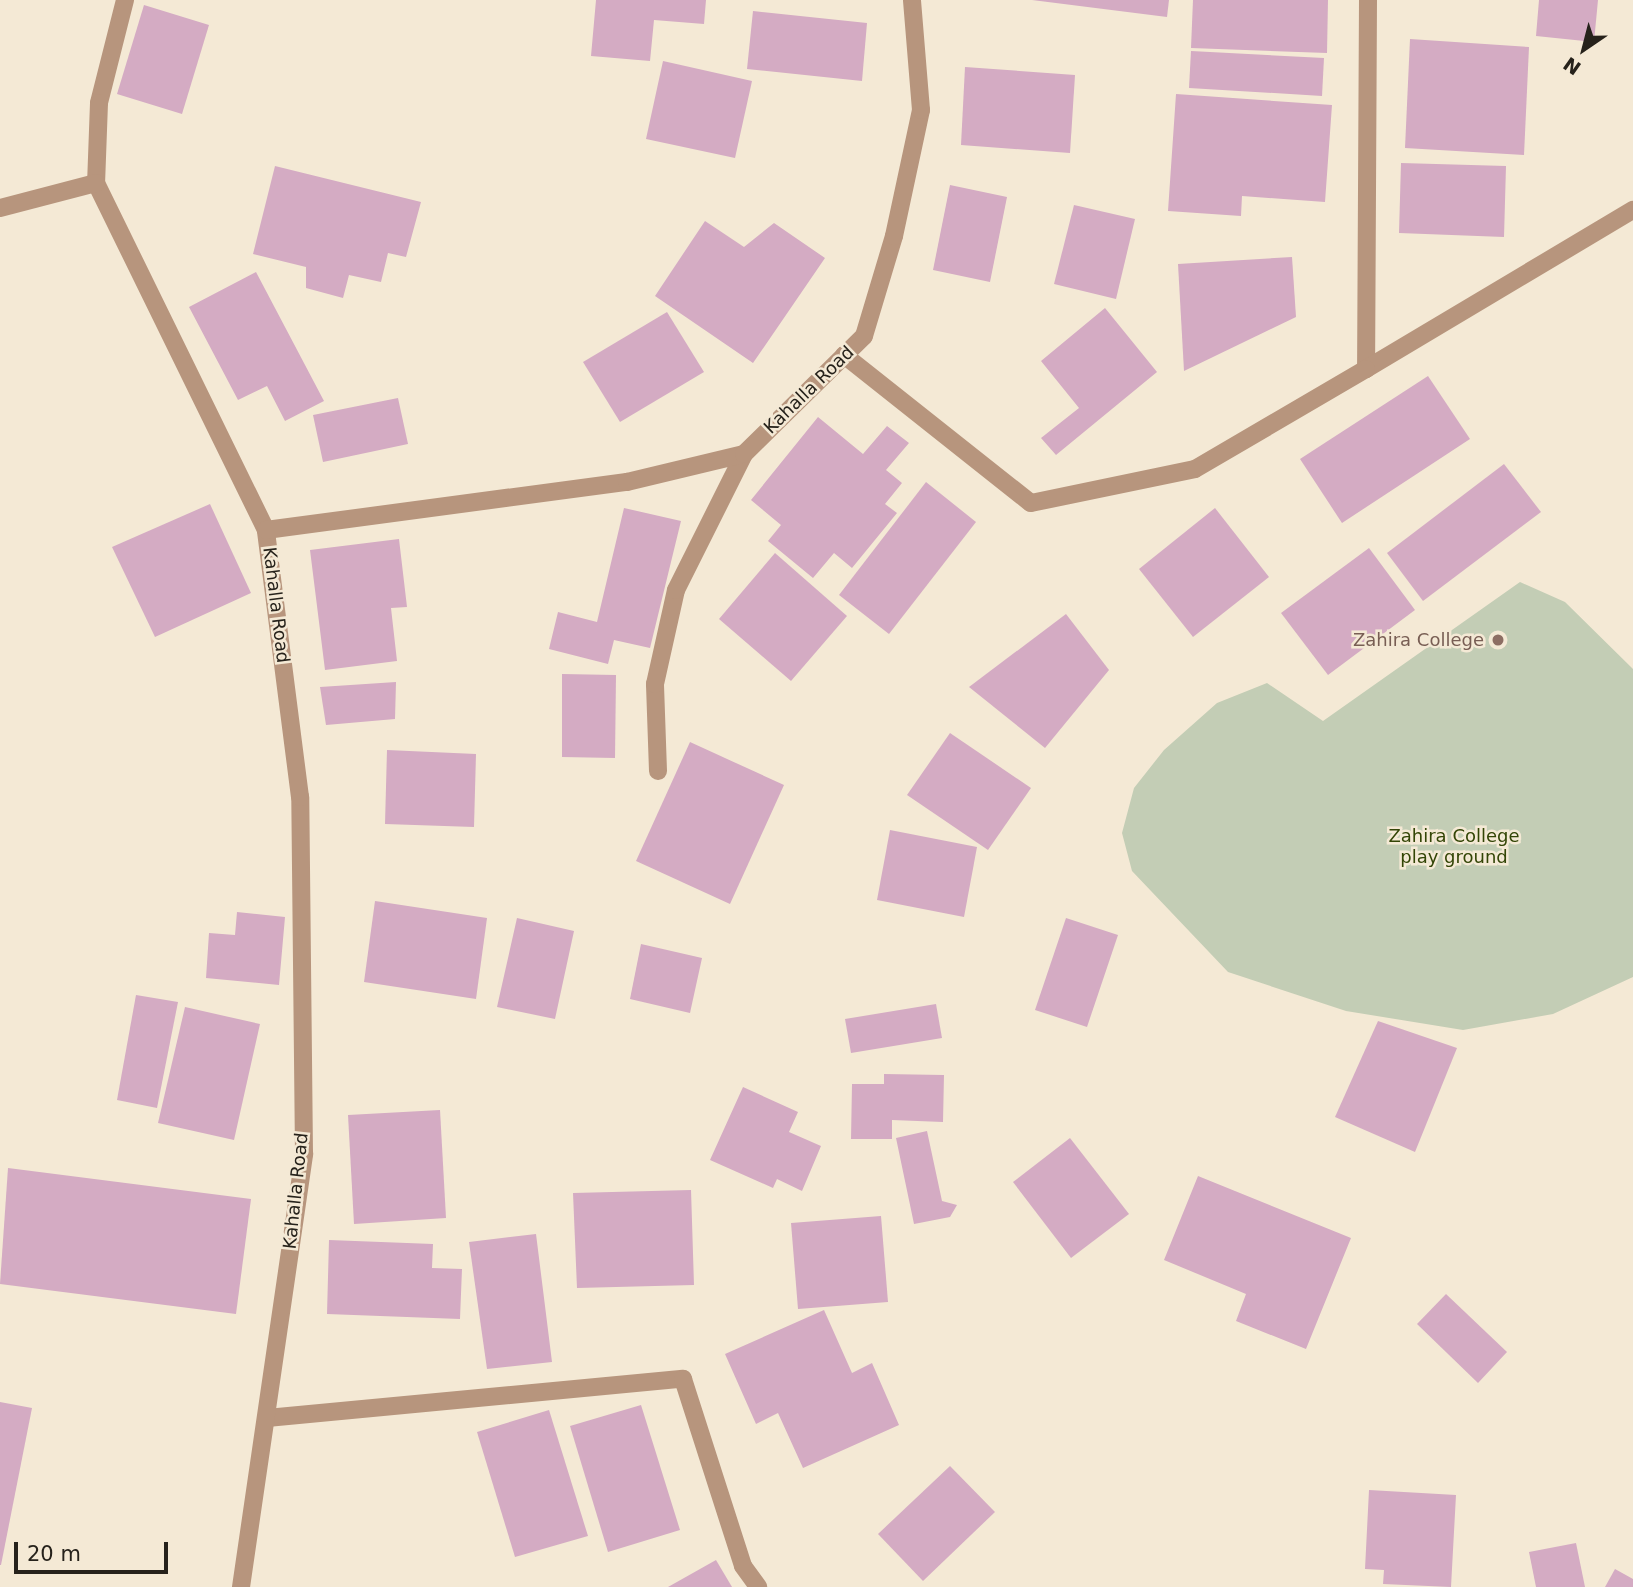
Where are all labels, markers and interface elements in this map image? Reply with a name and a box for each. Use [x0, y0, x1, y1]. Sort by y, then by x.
north arrow [1549, 14, 1619, 84]
text: N [1559, 53, 1585, 80]
street label: Kahalla Road [759, 342, 859, 438]
street label: Kahalla Road [258, 546, 294, 664]
place label: Zahira College [1353, 629, 1484, 651]
marker: Zahira College [1490, 632, 1506, 648]
park label: Zahira College play ground [1388, 826, 1520, 868]
street label: Kahalla Road [279, 1132, 313, 1250]
scale bar [18, 1528, 172, 1572]
text: 20 m [27, 1542, 81, 1566]

